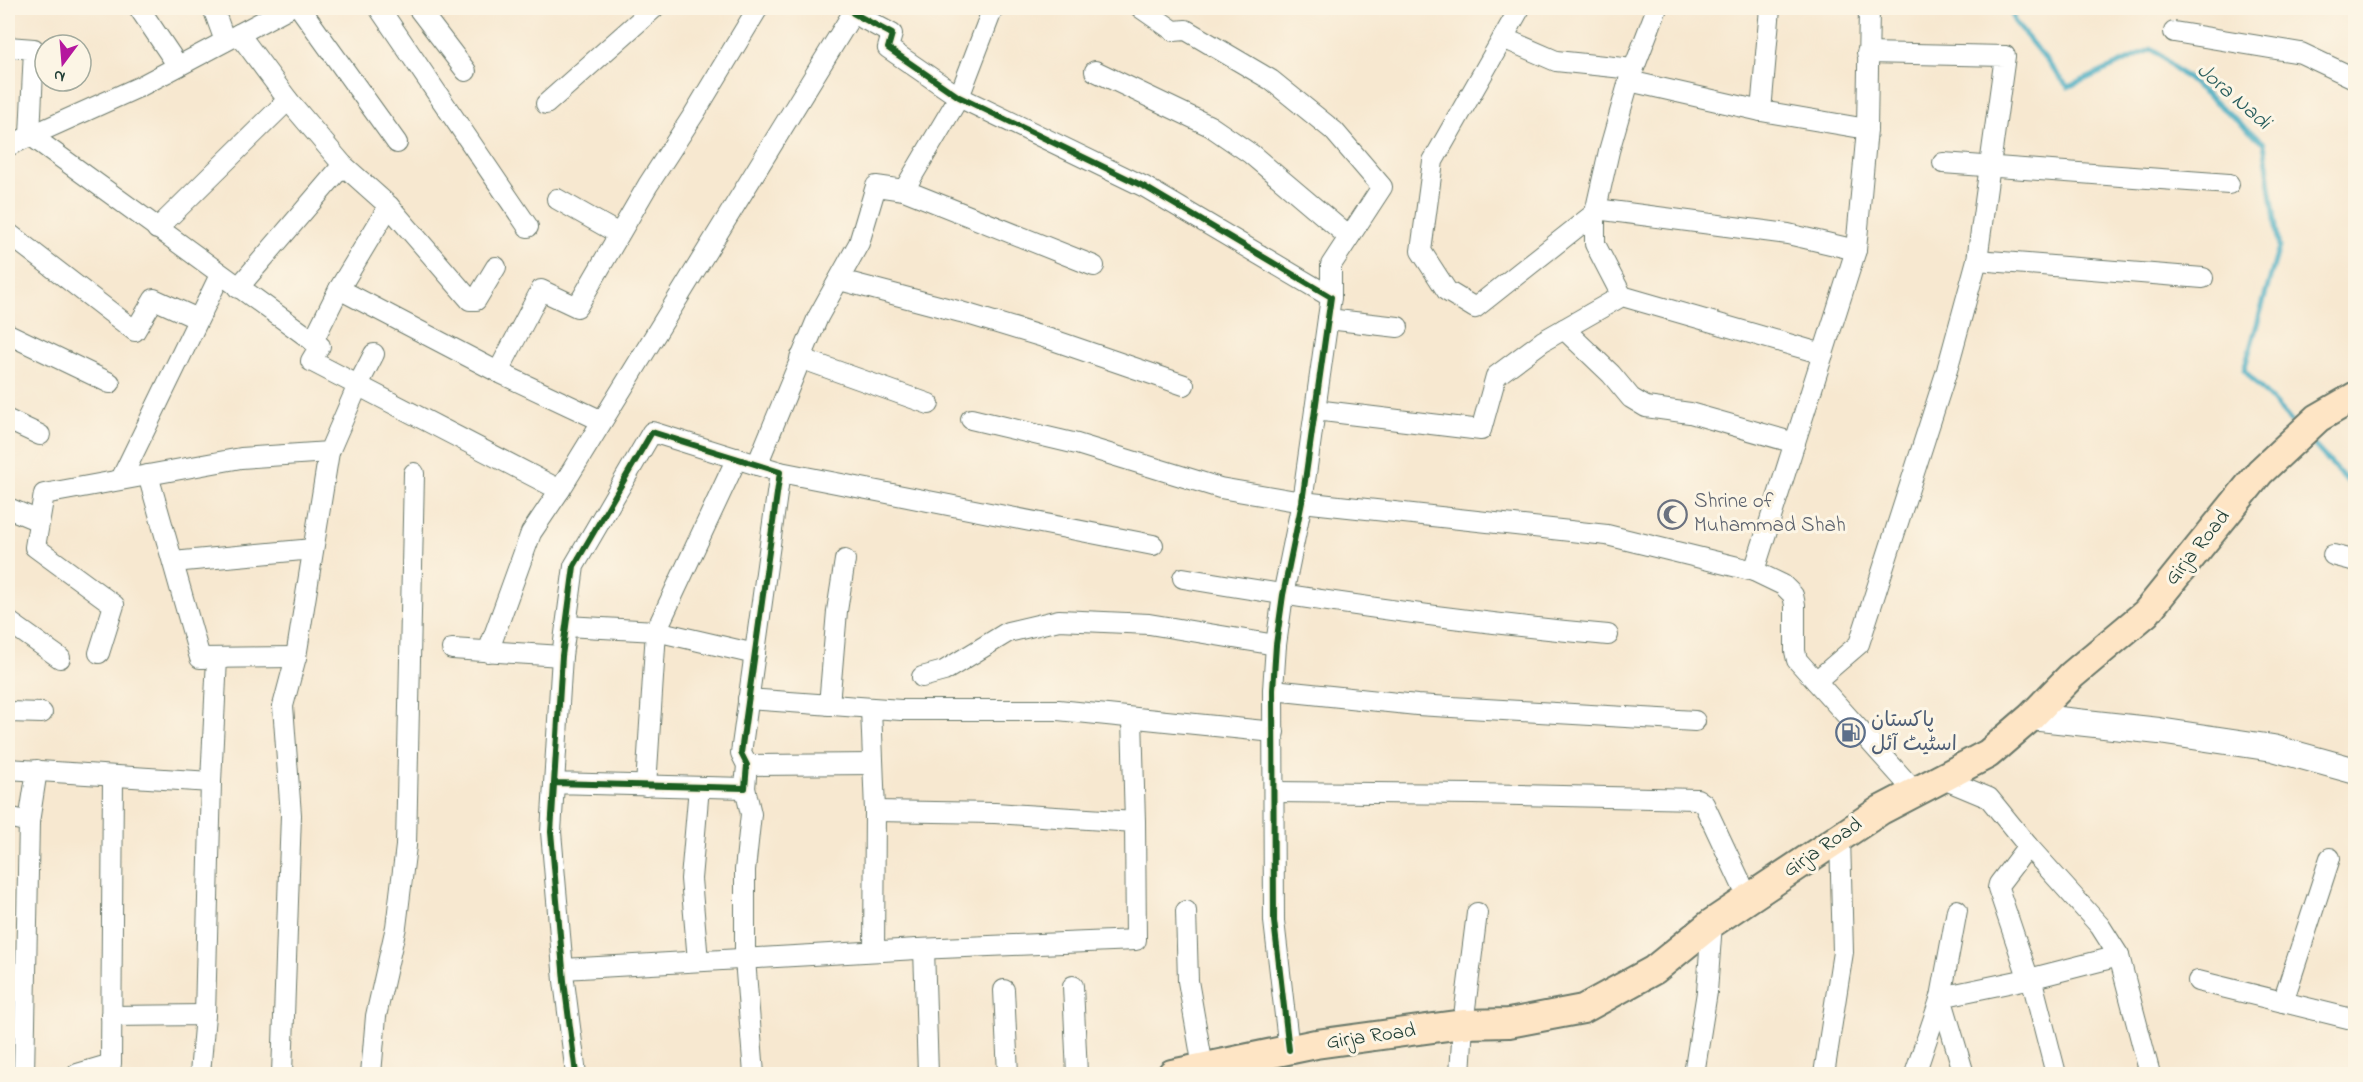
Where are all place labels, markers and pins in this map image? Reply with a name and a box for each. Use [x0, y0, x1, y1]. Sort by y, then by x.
place label: Shrine of Muhammad Shah [1694, 487, 1846, 541]
mosque icon: Shrine of Muhammad Shah [1657, 498, 1689, 530]
place label: پاکستان اسٹیٹ آئل [1871, 706, 1957, 760]
fuel station icon: پاکستان اسٹیٹ آئل [1834, 717, 1866, 749]

